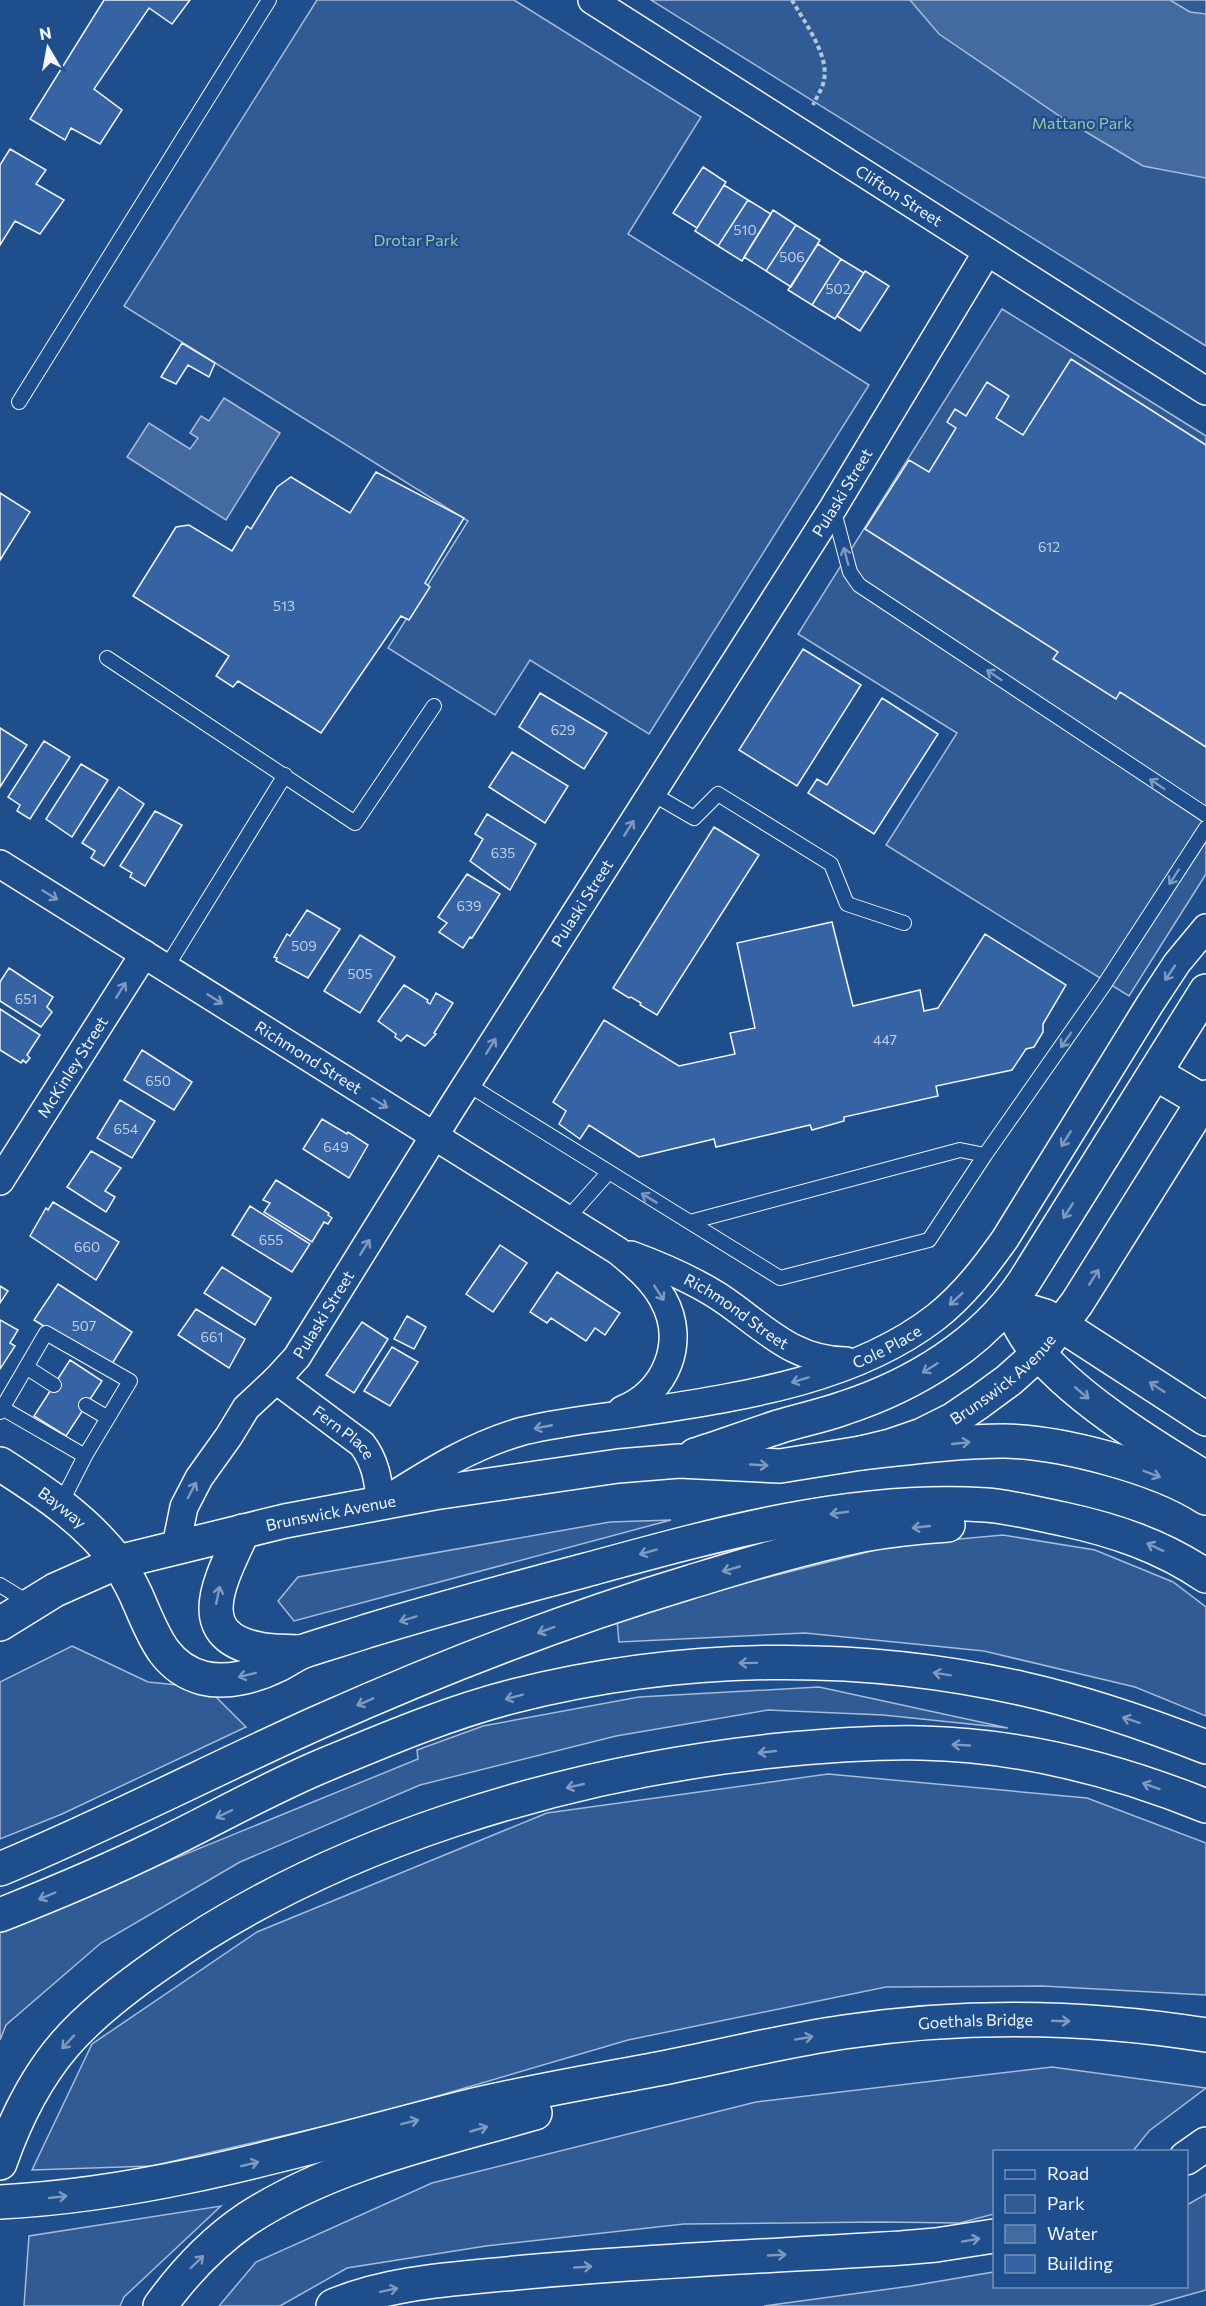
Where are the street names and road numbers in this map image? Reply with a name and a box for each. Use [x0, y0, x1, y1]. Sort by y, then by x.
street label: Clifton Street [852, 160, 947, 230]
street label: Pulaski Street [807, 444, 876, 540]
street label: Pulaski Street [547, 855, 617, 950]
street label: McKinley Street [33, 1012, 111, 1121]
street label: Richmond Street [252, 1016, 366, 1097]
street label: Pulaski Street [289, 1266, 358, 1362]
street label: Richmond Street [681, 1269, 793, 1353]
street label: Cole Place [849, 1320, 924, 1372]
street label: Brunswick Avenue [946, 1330, 1059, 1428]
street label: Fern Place [310, 1401, 379, 1462]
street label: Bayway [35, 1482, 91, 1532]
street label: Brunswick Avenue [264, 1490, 397, 1534]
street label: Goethals Bridge [917, 2010, 1033, 2032]

